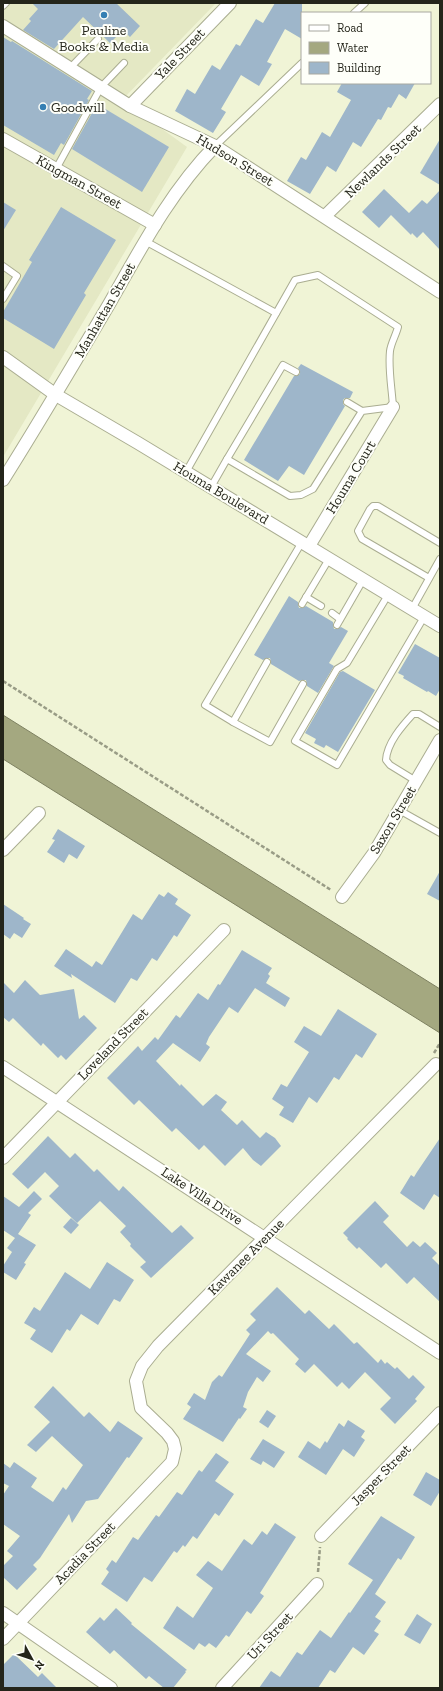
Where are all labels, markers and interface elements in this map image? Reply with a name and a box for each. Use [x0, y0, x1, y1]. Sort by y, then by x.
marker: Pauline Books & Media [99, 10, 109, 20]
legend [301, 12, 431, 84]
text: Road [337, 21, 363, 35]
place label: Pauline Books & Media [59, 22, 149, 55]
street label: Yale Street [151, 24, 209, 84]
text: Water [337, 41, 369, 55]
text: Building [337, 61, 381, 75]
place label: Goodwill [51, 99, 105, 116]
marker: Goodwill [38, 102, 48, 112]
street label: Newlands Street [341, 120, 425, 202]
street label: Hudson Street [193, 130, 277, 190]
street label: Kingman Street [33, 151, 126, 213]
street label: Manhattan Street [71, 259, 139, 361]
street label: Houma Court [322, 437, 380, 517]
street label: Houma Boulevard [170, 458, 272, 528]
street label: Saxon Street [366, 782, 420, 857]
street label: Loveland Street [74, 1004, 152, 1084]
street label: Lake Villa Drive [158, 1163, 246, 1229]
street label: Kawanee Avenue [204, 1215, 288, 1299]
street label: Jasper Street [347, 1440, 415, 1509]
street label: Acadia Street [51, 1518, 120, 1588]
street label: Uri Street [243, 1608, 297, 1664]
north arrow [12, 1639, 52, 1679]
text: N [31, 1658, 47, 1673]

